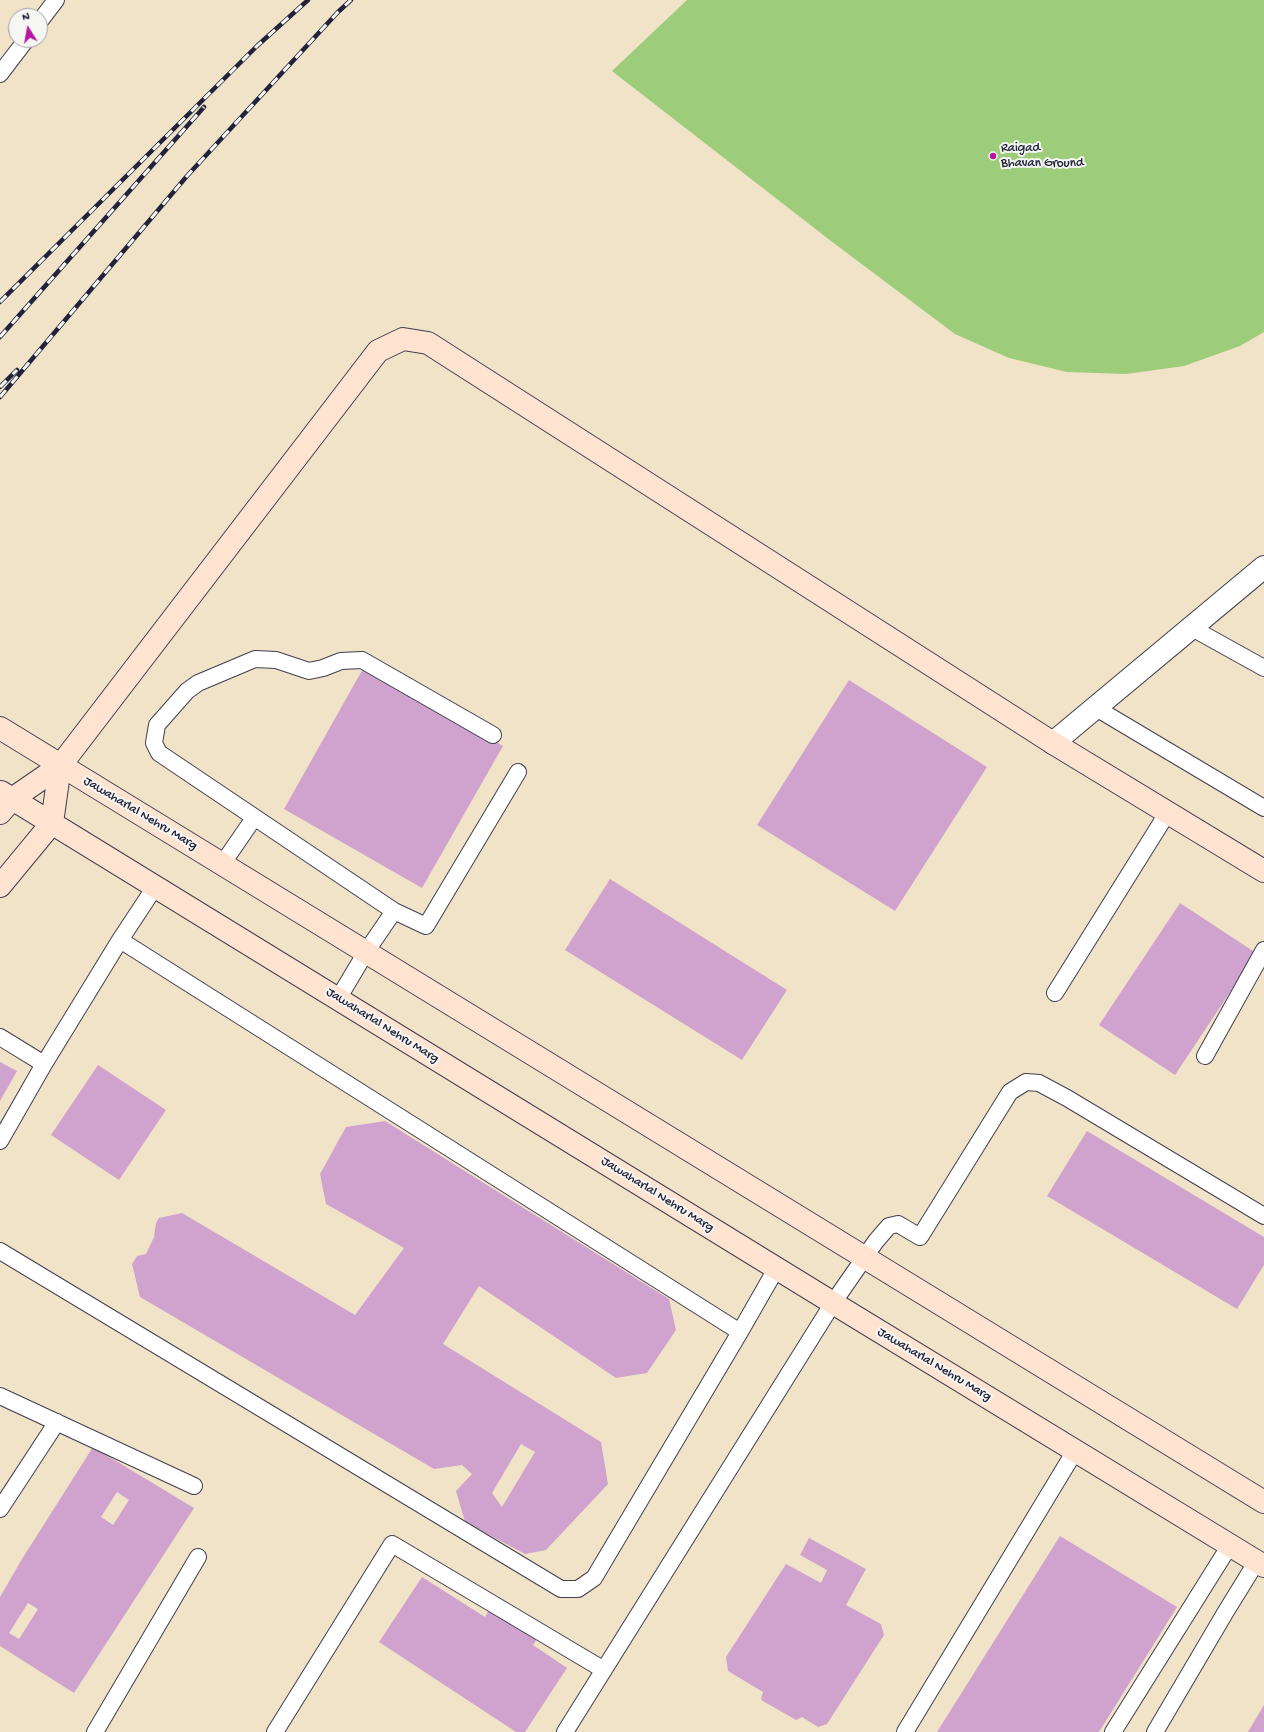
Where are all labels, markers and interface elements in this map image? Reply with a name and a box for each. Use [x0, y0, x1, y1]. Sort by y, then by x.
north arrow [8, 8, 48, 48]
text: N [21, 11, 31, 24]
place label: Raigad Bhavan Ground [1001, 141, 1083, 172]
marker: Raigad Bhavan Ground [988, 151, 998, 161]
street label: Jawaharlal Nehru Marg [80, 774, 200, 854]
street label: Jawaharlal Nehru Marg [323, 985, 441, 1067]
street label: Jawaharlal Nehru Marg [598, 1154, 716, 1236]
street label: Jawaharlal Nehru Marg [874, 1325, 994, 1405]

